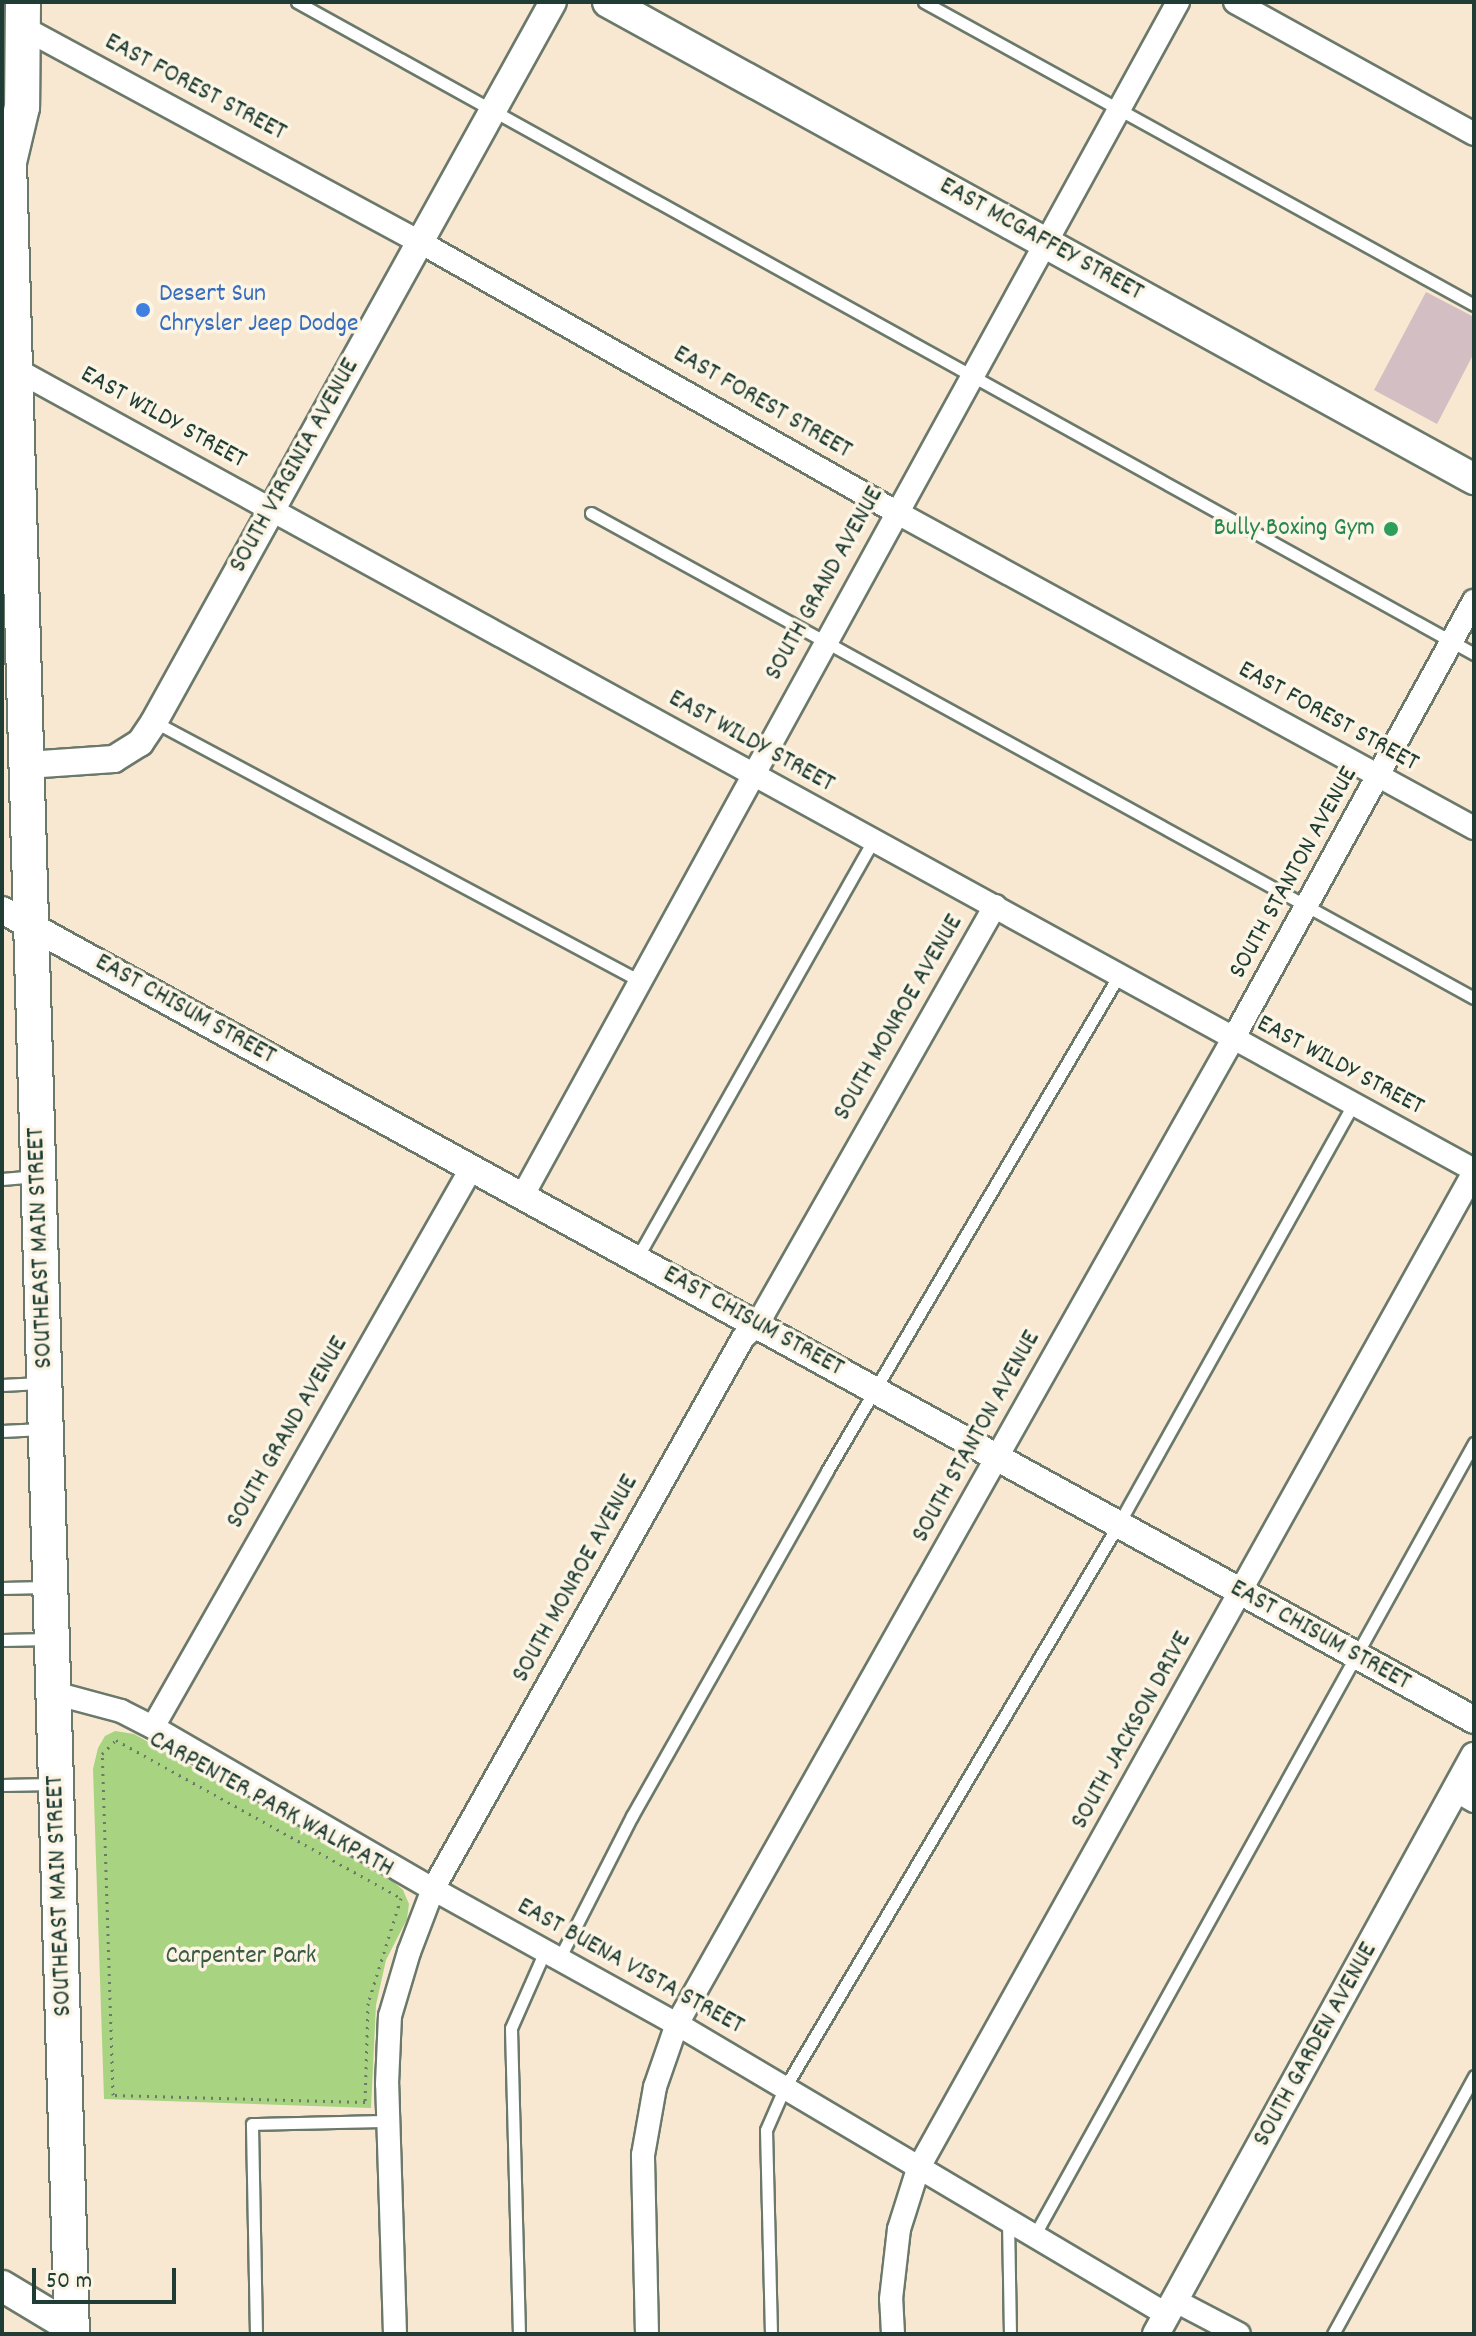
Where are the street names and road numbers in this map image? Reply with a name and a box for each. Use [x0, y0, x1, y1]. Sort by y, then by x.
street label: EAST FOREST STREET [99, 27, 291, 149]
street label: EAST MCGAFFEY STREET [934, 171, 1148, 309]
street label: EAST FOREST STREET [667, 339, 857, 467]
street label: SOUTH VIRGINIA AVENUE [223, 354, 367, 578]
street label: EAST WILDY STREET [75, 360, 251, 476]
street label: SOUTH GRAND AVENUE [759, 482, 891, 686]
street label: EAST FOREST STREET [1232, 655, 1424, 779]
street label: EAST WILDY STREET [663, 684, 839, 800]
street label: SOUTH STANTON AVENUE [1223, 762, 1365, 984]
street label: SOUTH MONROE AVENUE [827, 909, 971, 1127]
street label: EAST CHISUM STREET [89, 947, 281, 1073]
street label: EAST WILDY STREET [1251, 1009, 1429, 1123]
street label: SOUTHEAST MAIN STREET [21, 1127, 61, 1369]
street label: EAST CHISUM STREET [657, 1259, 849, 1385]
street label: SOUTH STANTON AVENUE [906, 1326, 1048, 1548]
street label: SOUTH GRAND AVENUE [220, 1331, 356, 1535]
street label: SOUTH MONROE AVENUE [506, 1470, 646, 1688]
street label: EAST CHISUM STREET [1224, 1573, 1416, 1699]
street label: SOUTH JACKSON DRIVE [1065, 1627, 1199, 1835]
street label: CARPENTER PARK WALKPATH [143, 1725, 399, 1885]
street label: SOUTHEAST MAIN STREET [40, 1775, 80, 2017]
street label: EAST BUENA VISTA STREET [511, 1892, 749, 2042]
street label: SOUTH GARDEN AVENUE [1247, 1938, 1385, 2152]

